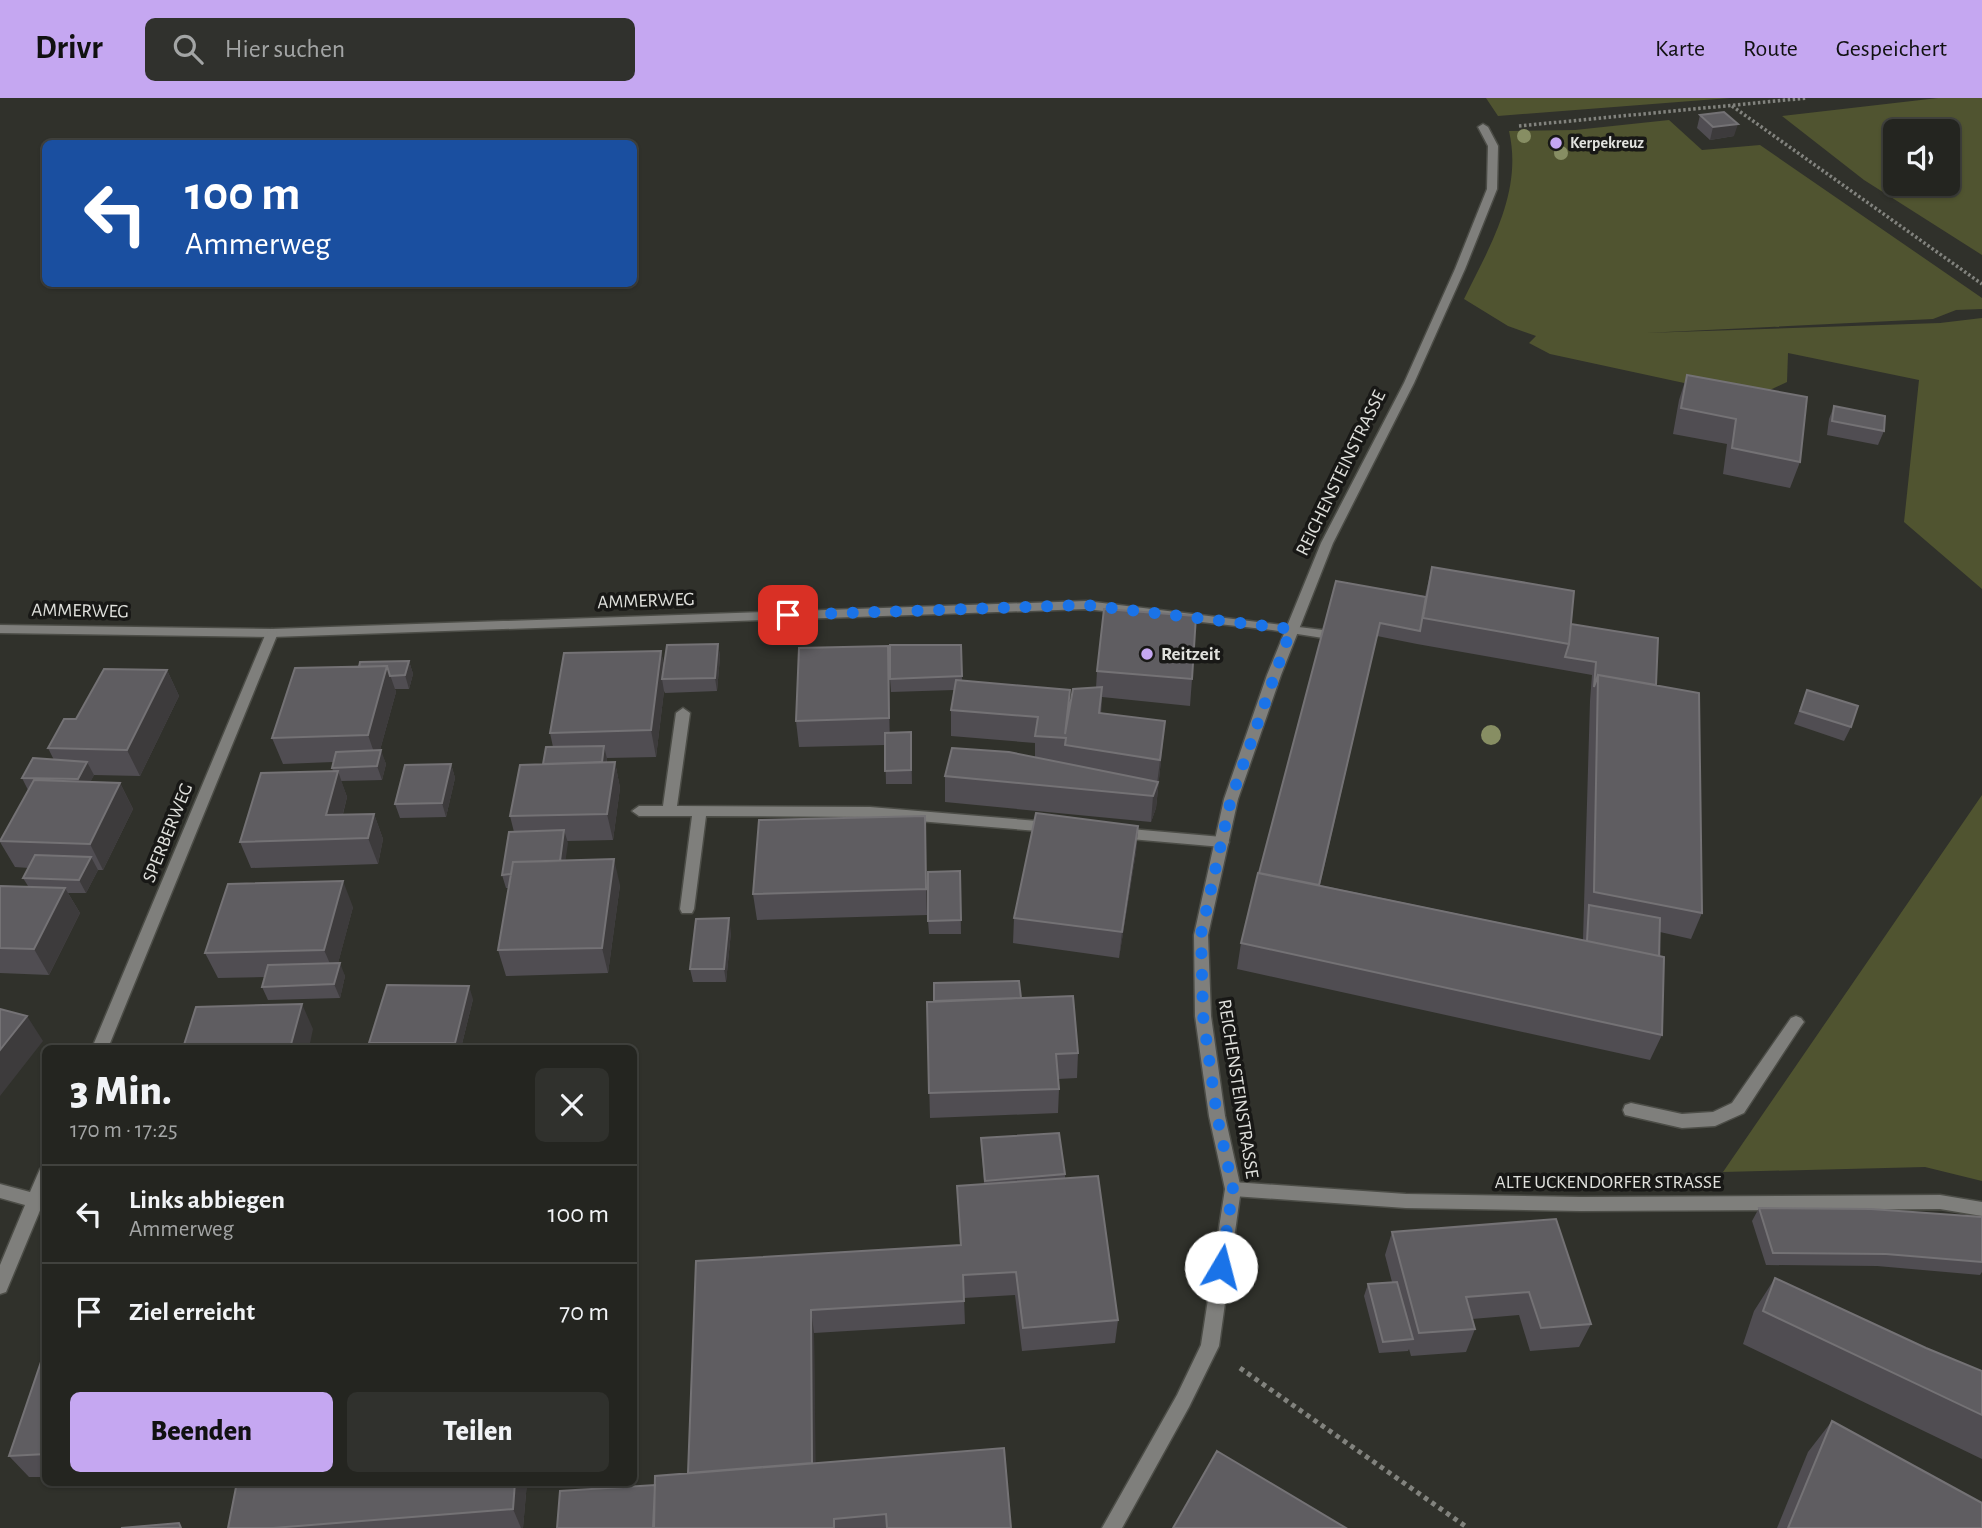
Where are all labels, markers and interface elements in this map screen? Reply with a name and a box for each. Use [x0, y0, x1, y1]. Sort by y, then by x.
search box [145, 18, 635, 81]
icon: search [169, 30, 207, 68]
text: Drivr [35, 32, 103, 65]
text: Hier suchen [225, 36, 345, 62]
text: Karte [1655, 37, 1705, 61]
text: Route [1743, 37, 1798, 61]
text: Gespeichert [1836, 37, 1947, 61]
map controls [1883, 119, 1960, 196]
button: sound [1883, 119, 1960, 196]
marker: Kerpekreuz [1548, 135, 1564, 151]
place label: Kerpekreuz [1570, 135, 1644, 151]
icon: left [70, 168, 161, 259]
text: 100 m [185, 170, 301, 219]
text: Ammerweg [185, 228, 331, 260]
street label: REICHENSTEINSTRASSE [1293, 387, 1389, 559]
pin [758, 585, 818, 645]
street label: AMMERWEG [597, 590, 695, 612]
icon: arrive [769, 596, 807, 634]
street label: AMMERWEG [31, 601, 129, 621]
place label: Reitzeit [1161, 645, 1221, 664]
marker: Reitzeit [1139, 646, 1155, 662]
street label: SPERBERWEG [139, 781, 197, 885]
street label: REICHENSTEINSTRASSE [1214, 998, 1262, 1180]
button: close [535, 1068, 609, 1142]
text: 3 Min. [70, 1070, 172, 1112]
text: 170 m · 17:25 [70, 1119, 178, 1142]
street label: ALTE UCKENDORFER STRASSE [1495, 1173, 1721, 1192]
text: Links abbiegen [129, 1187, 285, 1213]
icon: left [70, 1195, 108, 1233]
text: 100 m [548, 1201, 609, 1227]
text: Ammerweg [129, 1218, 234, 1241]
position arrow [1184, 1230, 1258, 1304]
icon: arrive [70, 1293, 108, 1331]
text: Ziel erreicht [129, 1299, 255, 1325]
text: 70 m [559, 1299, 609, 1325]
button: Beenden [70, 1392, 333, 1472]
button: Teilen [347, 1392, 609, 1472]

